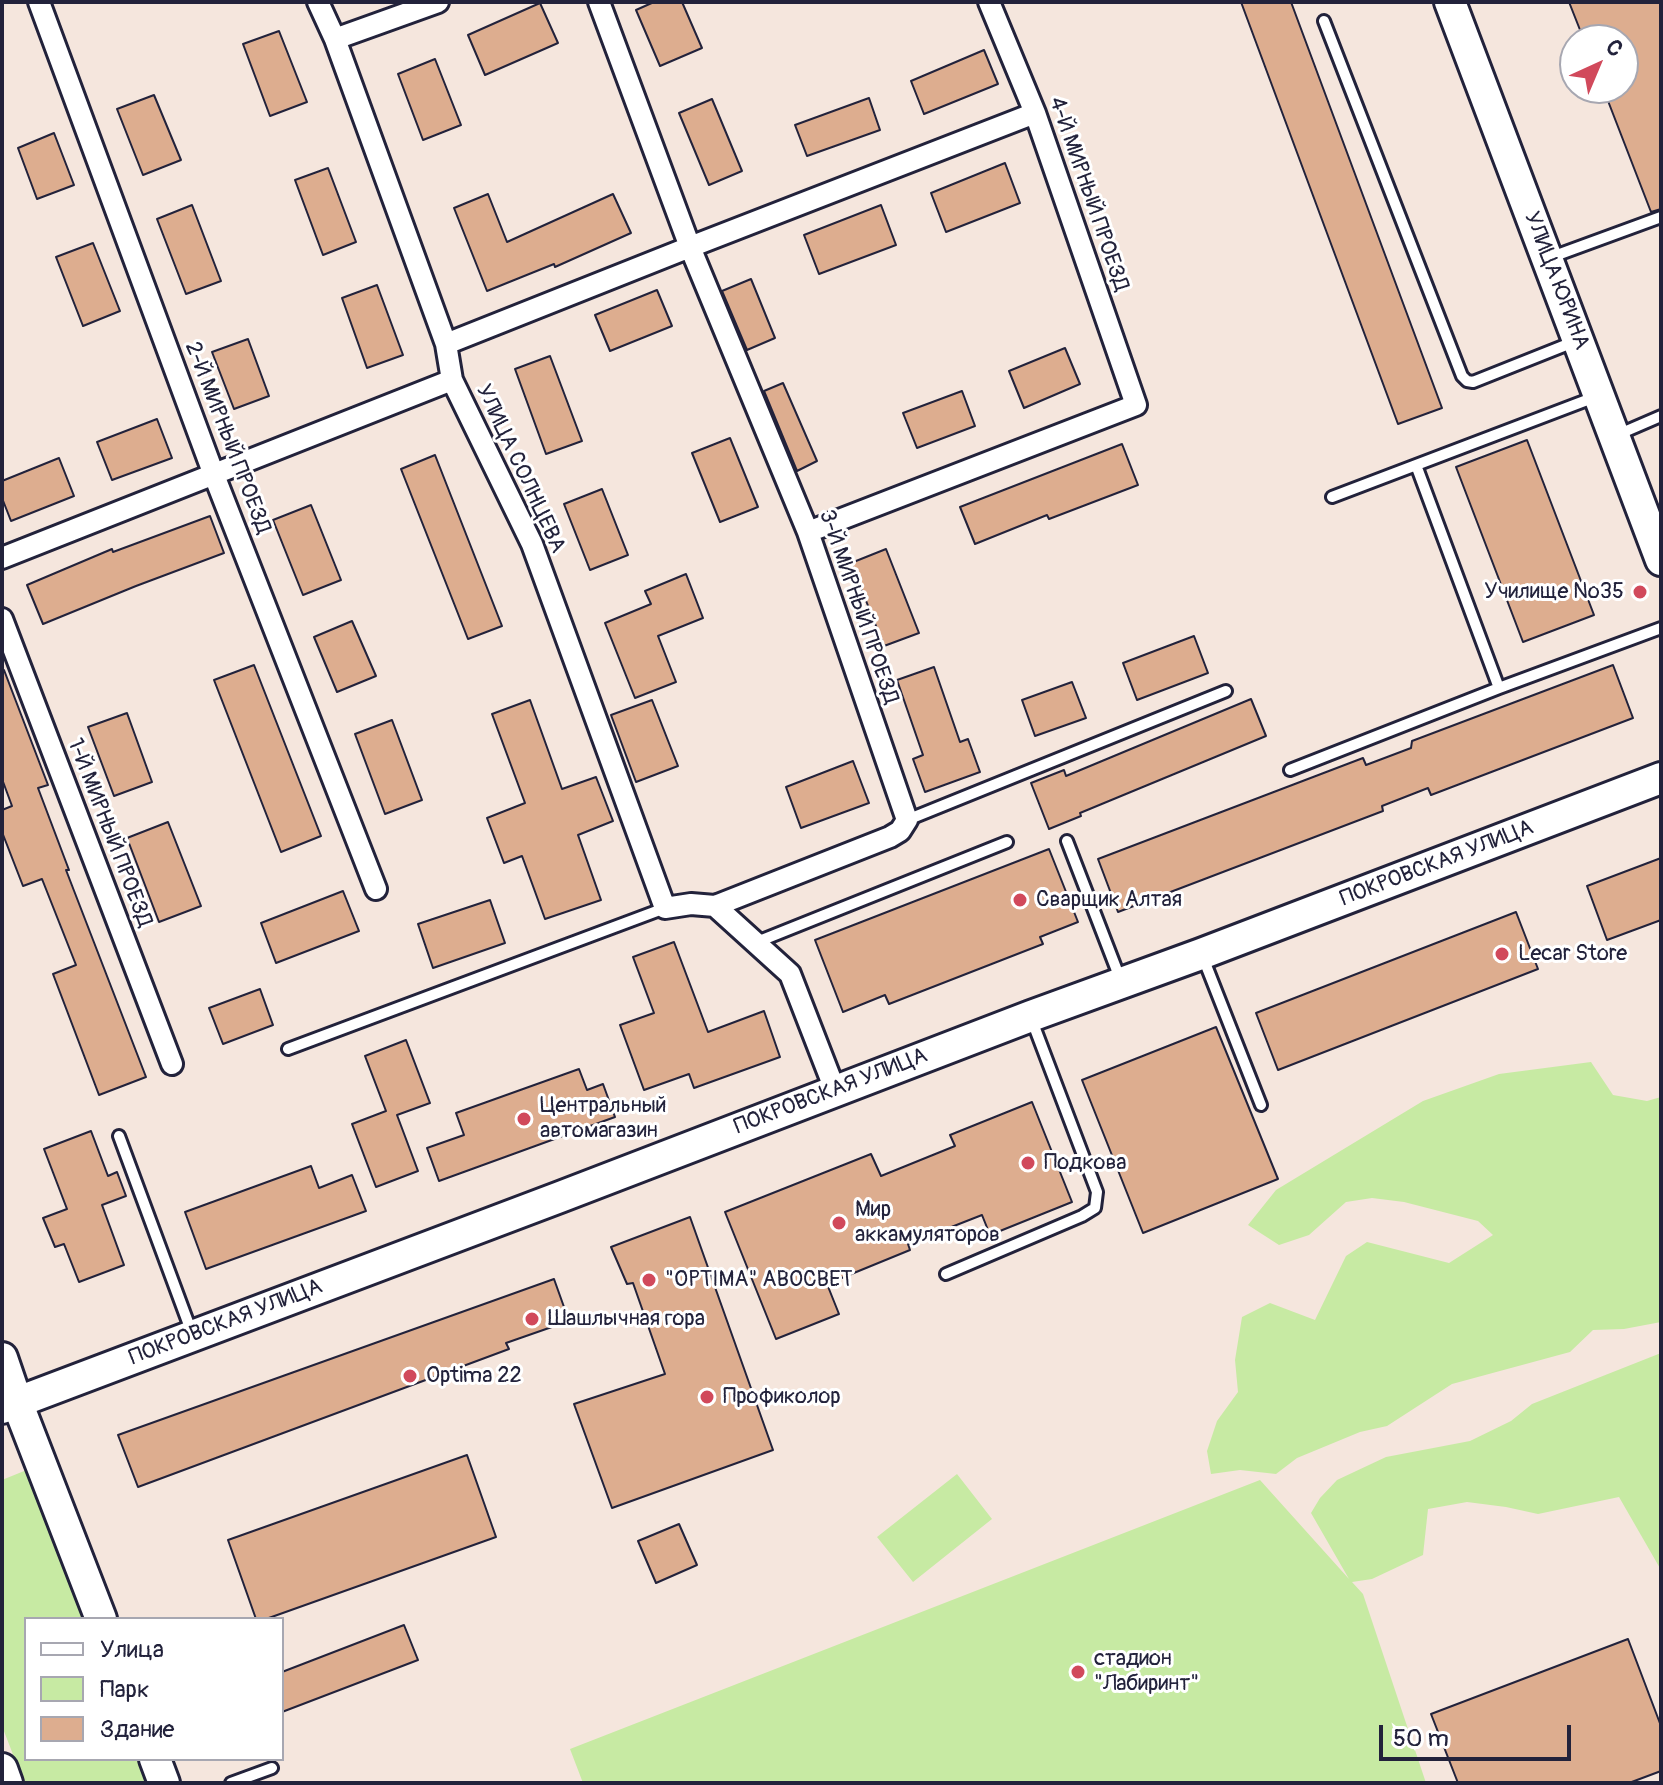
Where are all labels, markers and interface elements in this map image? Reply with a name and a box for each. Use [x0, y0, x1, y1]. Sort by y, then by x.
north arrow [1559, 24, 1639, 104]
text: С [1600, 33, 1629, 63]
street label: 4-Й МИРНЫЙ ПРОЕЗД [1042, 93, 1134, 295]
street label: УЛИЦА ЮРИНА [1518, 208, 1594, 354]
street label: 2-Й МИРНЫЙ ПРОЕЗД [178, 338, 276, 538]
street label: УЛИЦА СОЛНЦЕВА [469, 381, 571, 557]
street label: 3-Й МИРНЫЙ ПРОЕЗД [812, 507, 904, 707]
place label: Училище №35 [1484, 579, 1624, 605]
marker: Училище №35 [1631, 583, 1649, 601]
street label: 1-Й МИРНЫЙ ПРОЕЗД [61, 735, 157, 931]
street label: ПОКРОВСКАЯ УЛИЦА [1337, 815, 1537, 913]
place label: Сварщик Алтая [1036, 887, 1182, 913]
marker: Сварщик Алтая [1011, 891, 1029, 909]
place label: Lecar Store [1518, 941, 1627, 967]
marker: Lecar Store [1493, 945, 1511, 963]
street label: ПОКРОВСКАЯ УЛИЦА [731, 1043, 931, 1141]
place label: Центральный автомагазин [540, 1093, 666, 1144]
marker: Центральный автомагазин [515, 1110, 533, 1128]
place label: Подкова [1044, 1150, 1126, 1176]
marker: Подкова [1019, 1154, 1037, 1172]
place label: Мир аккамуляторов [855, 1197, 1000, 1248]
marker: Мир аккамуляторов [830, 1214, 848, 1232]
place label: "OPTIMA" АВОСВЕТ [665, 1267, 853, 1293]
marker: "OPTIMA" АВОСВЕТ [640, 1271, 658, 1289]
street label: ПОКРОВСКАЯ УЛИЦА [126, 1274, 326, 1372]
place label: Шашлычная гора [548, 1306, 705, 1332]
marker: Шашлычная гора [523, 1310, 541, 1328]
place label: Optima 22 [426, 1363, 522, 1389]
marker: Optima 22 [401, 1367, 419, 1385]
place label: Профиколор [723, 1384, 841, 1410]
marker: Профиколор [698, 1388, 716, 1406]
legend [24, 1617, 284, 1761]
text: Улица [100, 1635, 164, 1664]
place label: стадион "Лабиринт" [1094, 1646, 1199, 1698]
marker: стадион "Лабиринт" [1069, 1663, 1087, 1681]
text: Парк [100, 1675, 149, 1704]
scale bar [1383, 1709, 1575, 1759]
text: Здание [100, 1715, 174, 1744]
text: 50 m [1393, 1724, 1449, 1753]

